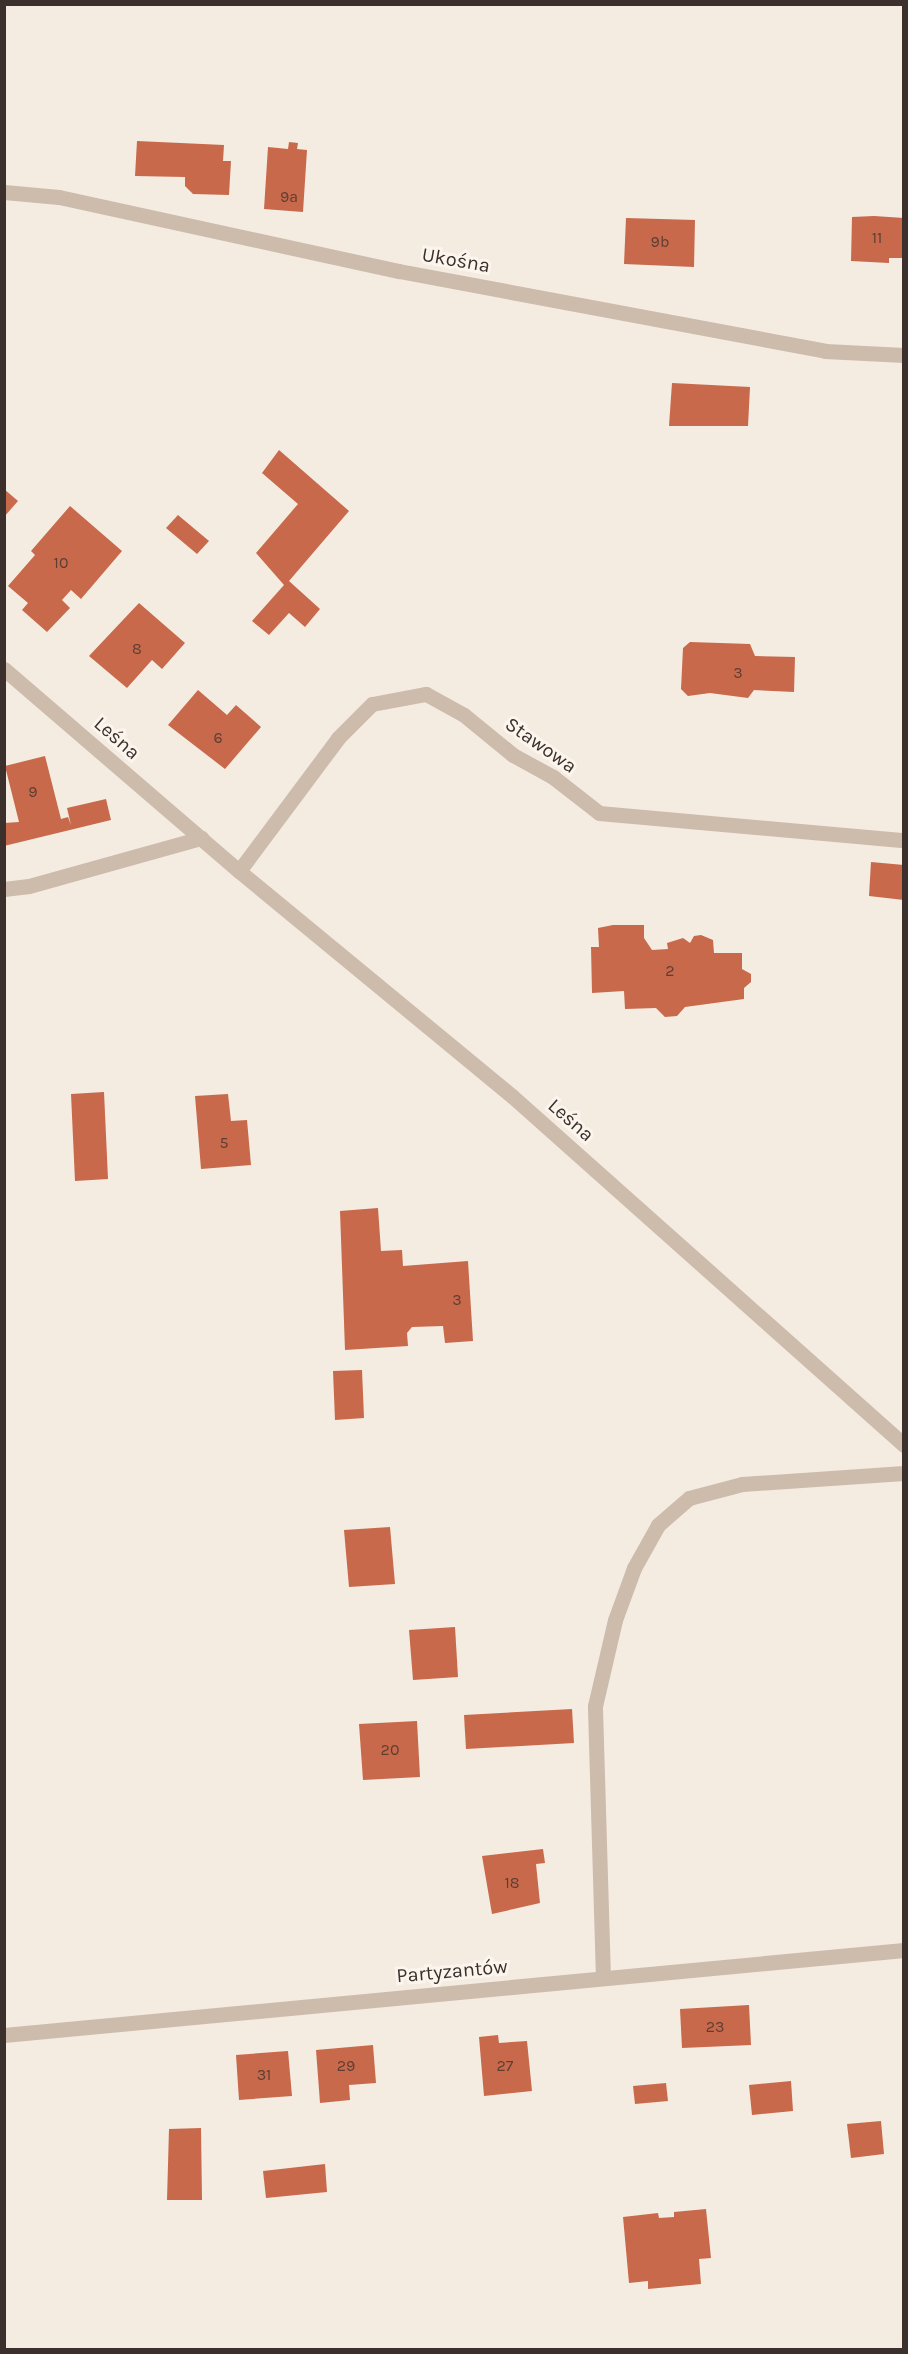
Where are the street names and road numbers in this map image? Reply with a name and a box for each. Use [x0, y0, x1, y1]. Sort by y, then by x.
street label: Ukośna [420, 242, 492, 278]
street label: Leśna [89, 711, 145, 765]
street label: Stawowa [501, 712, 581, 778]
street label: Leśna [543, 1093, 599, 1147]
street label: Partyzantów [395, 1954, 509, 1988]

